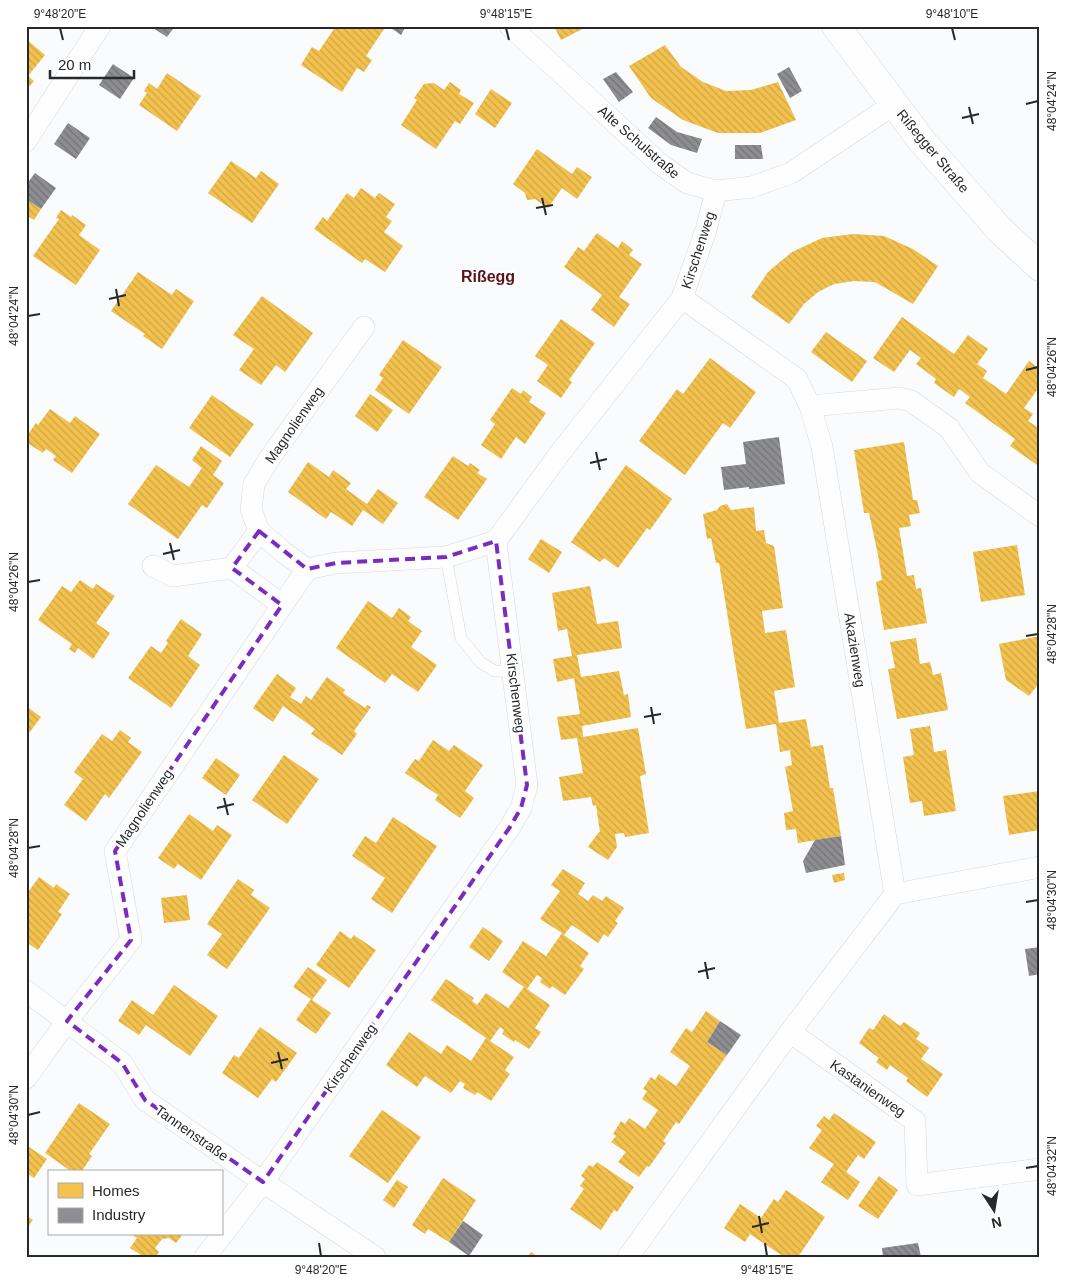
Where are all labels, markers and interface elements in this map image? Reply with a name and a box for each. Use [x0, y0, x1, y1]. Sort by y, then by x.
text: 9°48'20"E [34, 7, 86, 21]
text: 9°48'15"E [480, 7, 532, 21]
text: 9°48'10"E [926, 7, 978, 21]
scale bar [50, 48, 134, 80]
text: 20 m [58, 56, 91, 73]
text: 48°04'24"N [1045, 71, 1059, 131]
street label: Alte Schulstraße [595, 102, 683, 182]
street label: Rißegger Straße [894, 106, 973, 196]
street label: Kirschenweg [678, 209, 718, 291]
district label: Rißegg [461, 268, 515, 285]
text: 48°04'24"N [7, 286, 21, 346]
text: 48°04'26"N [1045, 337, 1059, 397]
street label: Magnolienweg [262, 383, 326, 467]
text: 48°04'26"N [7, 552, 21, 612]
text: 48°04'28"N [1045, 604, 1059, 664]
street label: Akazienweg [841, 611, 869, 689]
street label: Kirschenweg [503, 652, 529, 734]
street label: Magnolienweg [112, 766, 176, 850]
text: 48°04'28"N [7, 818, 21, 878]
text: 48°04'30"N [1045, 870, 1059, 930]
street label: Kirschenweg [320, 1021, 380, 1095]
street label: Kastanienweg [827, 1056, 909, 1120]
text: 48°04'30"N [7, 1085, 21, 1145]
street label: Tannenstraße [152, 1102, 232, 1164]
text: 48°04'32"N [1045, 1136, 1059, 1196]
legend [48, 1170, 222, 1236]
text: Homes [92, 1182, 140, 1199]
north arrow [968, 1186, 1018, 1236]
text: Industry [92, 1206, 146, 1223]
text: N [990, 1214, 1003, 1232]
text: 9°48'20"E [295, 1263, 347, 1277]
text: 9°48'15"E [741, 1263, 793, 1277]

